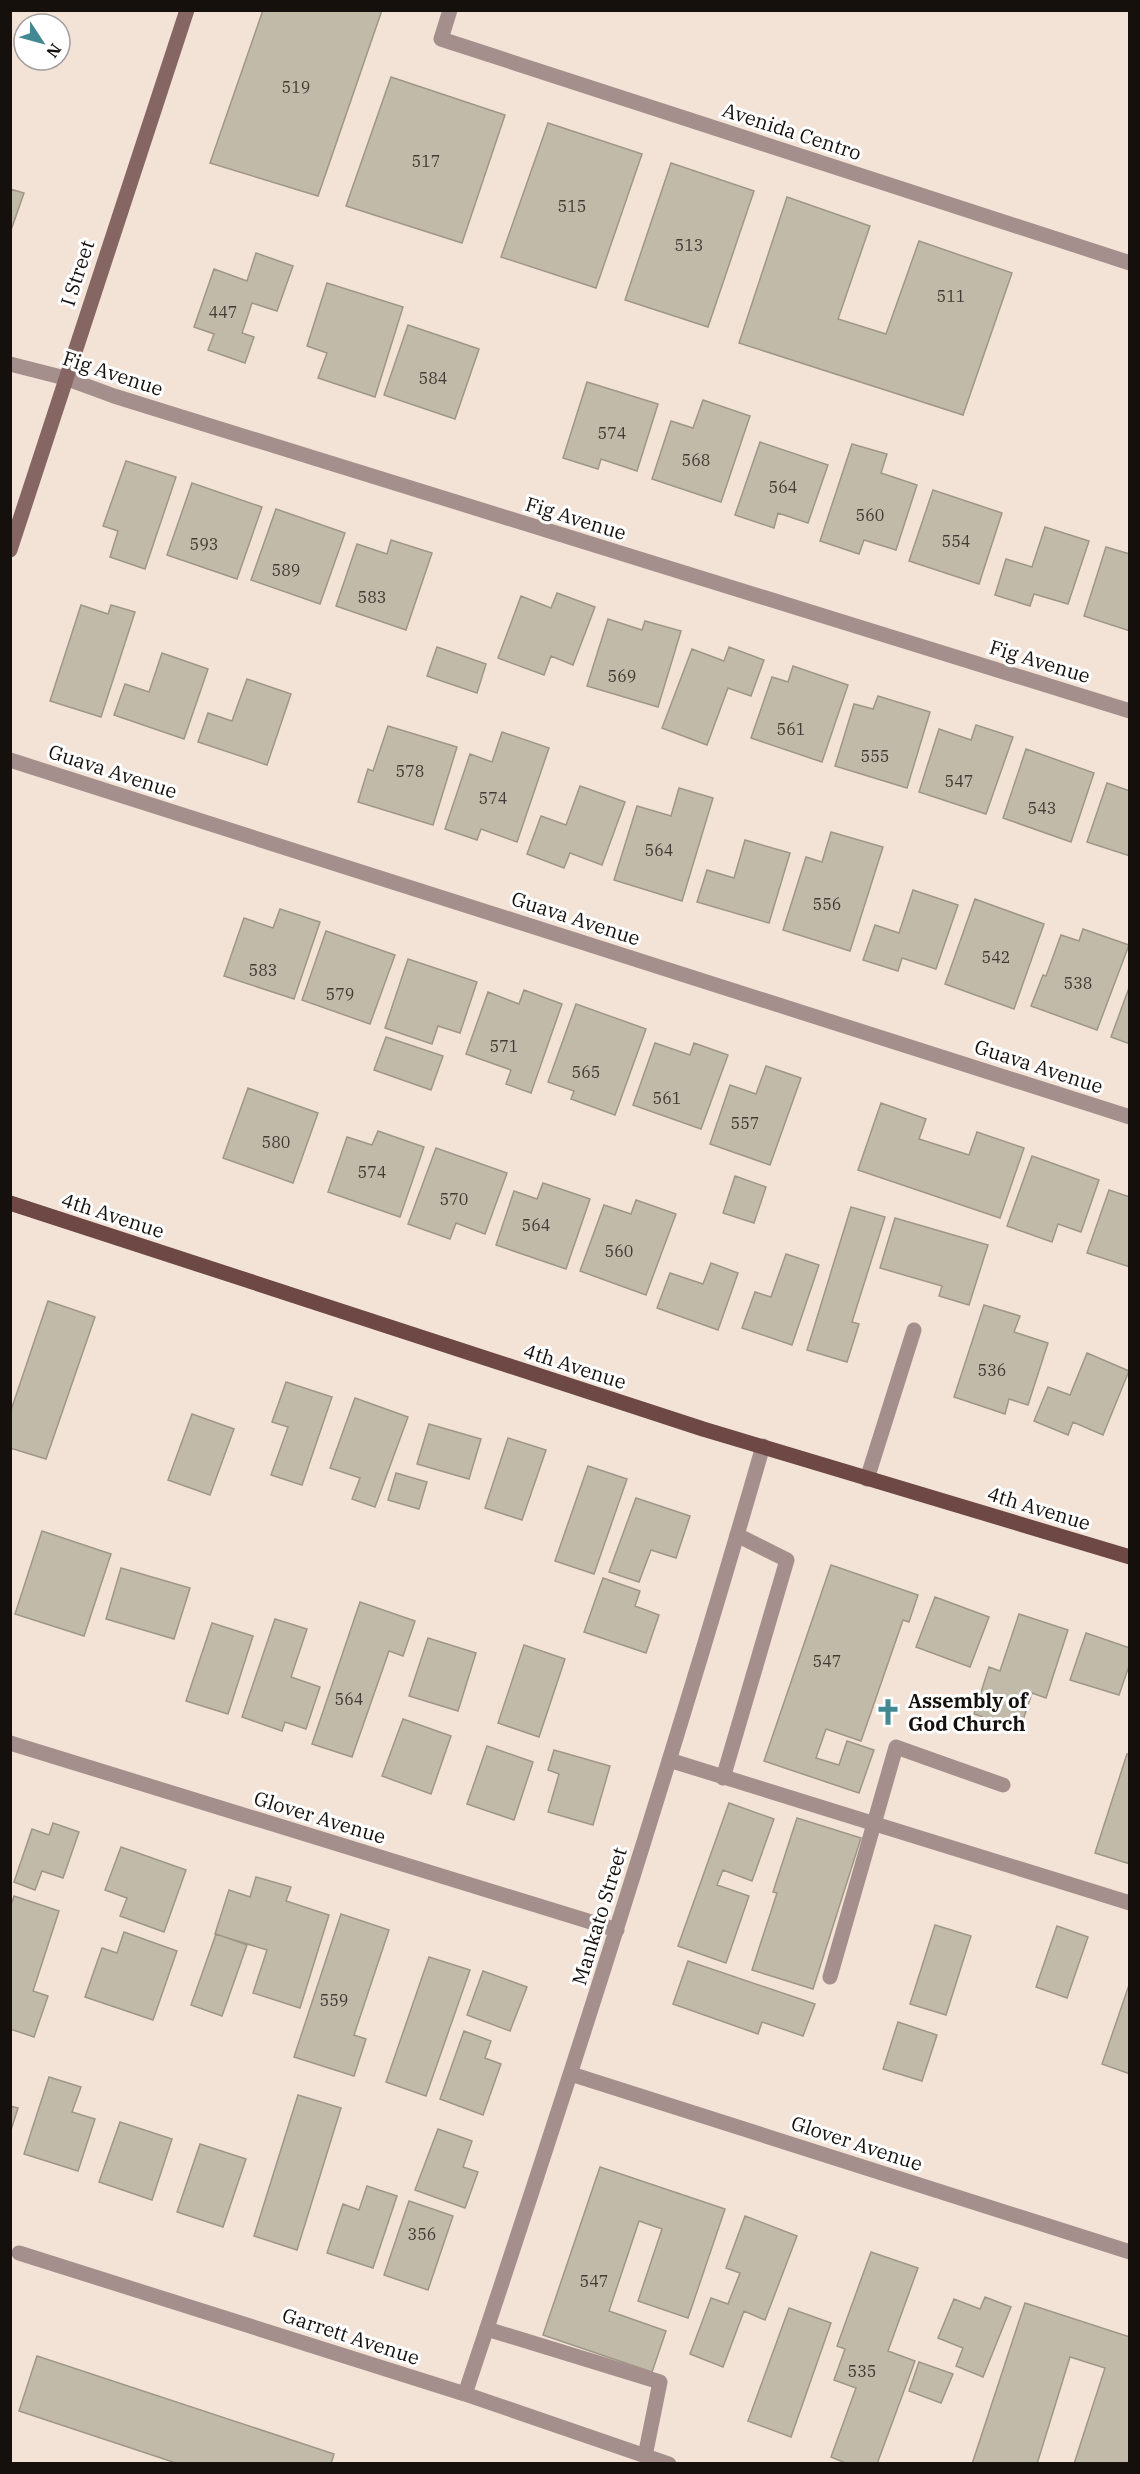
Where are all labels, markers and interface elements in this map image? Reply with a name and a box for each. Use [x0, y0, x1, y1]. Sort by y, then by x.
north arrow [12, 12, 72, 72]
text: N [42, 40, 66, 62]
house number: 519 [282, 77, 310, 97]
street label: Avenida Centro [719, 96, 865, 166]
house number: 517 [412, 151, 440, 171]
house number: 515 [558, 196, 586, 216]
house number: 513 [675, 235, 703, 255]
street label: I Street [54, 237, 100, 309]
house number: 511 [937, 286, 965, 306]
house number: 447 [209, 302, 237, 322]
street label: Fig Avenue [59, 344, 167, 402]
house number: 584 [419, 368, 447, 388]
house number: 574 [598, 423, 626, 443]
house number: 568 [682, 450, 710, 470]
house number: 564 [769, 477, 797, 497]
street label: Fig Avenue [522, 490, 630, 546]
house number: 560 [856, 505, 884, 525]
house number: 554 [942, 531, 970, 551]
house number: 593 [190, 534, 218, 554]
house number: 589 [272, 560, 300, 580]
house number: 583 [358, 587, 386, 607]
street label: Fig Avenue [986, 633, 1094, 689]
house number: 569 [608, 666, 636, 686]
house number: 561 [777, 719, 805, 739]
street label: Guava Avenue [45, 737, 181, 805]
house number: 555 [861, 746, 889, 766]
house number: 578 [396, 761, 424, 781]
house number: 547 [945, 771, 973, 791]
house number: 574 [479, 788, 507, 808]
house number: 543 [1028, 798, 1056, 818]
house number: 564 [645, 840, 673, 860]
street label: Guava Avenue [508, 884, 644, 952]
house number: 556 [813, 894, 841, 914]
house number: 542 [982, 947, 1010, 967]
house number: 583 [249, 960, 277, 980]
house number: 538 [1064, 973, 1092, 993]
house number: 579 [326, 984, 354, 1004]
street label: Guava Avenue [971, 1032, 1107, 1100]
house number: 571 [490, 1036, 518, 1056]
house number: 565 [572, 1062, 600, 1082]
house number: 561 [653, 1088, 681, 1108]
house number: 557 [731, 1113, 759, 1133]
house number: 580 [262, 1132, 290, 1152]
house number: 574 [358, 1162, 386, 1182]
street label: 4th Avenue [58, 1186, 168, 1244]
house number: 570 [440, 1189, 468, 1209]
house number: 564 [522, 1215, 550, 1235]
house number: 560 [605, 1241, 633, 1261]
street label: 4th Avenue [520, 1337, 630, 1395]
house number: 536 [978, 1360, 1006, 1380]
street label: 4th Avenue [984, 1480, 1094, 1536]
house number: 547 [813, 1651, 841, 1671]
place label: Assembly of God Church [908, 1687, 1030, 1737]
house number: 564 [335, 1689, 363, 1709]
church icon: Assembly of God Church [873, 1697, 903, 1727]
street label: Glover Avenue [251, 1784, 389, 1850]
street label: Mankato Street [565, 1844, 633, 1988]
house number: 559 [320, 1990, 348, 2010]
street label: Glover Avenue [788, 2109, 926, 2177]
house number: 356 [408, 2224, 436, 2244]
house number: 547 [580, 2271, 608, 2291]
street label: Garrett Avenue [279, 2301, 423, 2371]
house number: 535 [848, 2361, 876, 2381]

